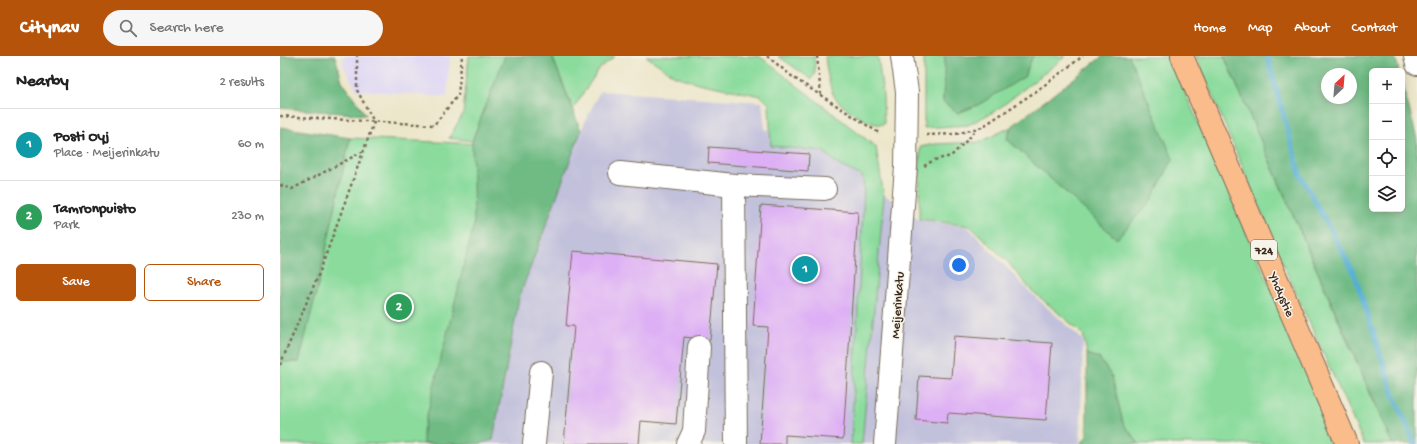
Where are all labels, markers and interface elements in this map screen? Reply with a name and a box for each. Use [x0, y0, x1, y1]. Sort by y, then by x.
search box [103, 10, 383, 46]
text: Citynav [20, 17, 79, 40]
icon: search [117, 17, 139, 39]
text: Search here [149, 19, 223, 37]
text: Home [1194, 20, 1226, 37]
text: Map [1248, 20, 1272, 37]
text: About [1294, 20, 1330, 37]
text: Contact [1352, 20, 1397, 37]
north arrow [1321, 68, 1357, 104]
map controls [1369, 68, 1405, 212]
button: + [1369, 68, 1405, 104]
text: Nearby [16, 72, 69, 92]
text: 2 results [219, 75, 264, 90]
button: − [1369, 104, 1405, 140]
text: Posti Oyj [54, 128, 109, 146]
text: 1 [26, 137, 32, 152]
text: 60 m [238, 137, 264, 152]
button: locate [1369, 140, 1405, 176]
text: Place · Meijerinkatu [54, 146, 160, 161]
button: layers [1369, 176, 1405, 212]
text: Tamronpuisto [54, 200, 136, 218]
text: 2 [26, 209, 32, 224]
text: 230 m [231, 209, 264, 224]
text: Park [54, 218, 79, 233]
road number: 724 [1251, 240, 1277, 260]
pin: 1 [792, 254, 818, 284]
your location [949, 255, 969, 275]
button: Save [16, 264, 136, 301]
button: Share [144, 264, 264, 301]
street label: Yhdystie [1264, 270, 1297, 320]
street label: Meijerinkatu [889, 271, 908, 339]
pin: 2 [386, 292, 412, 322]

